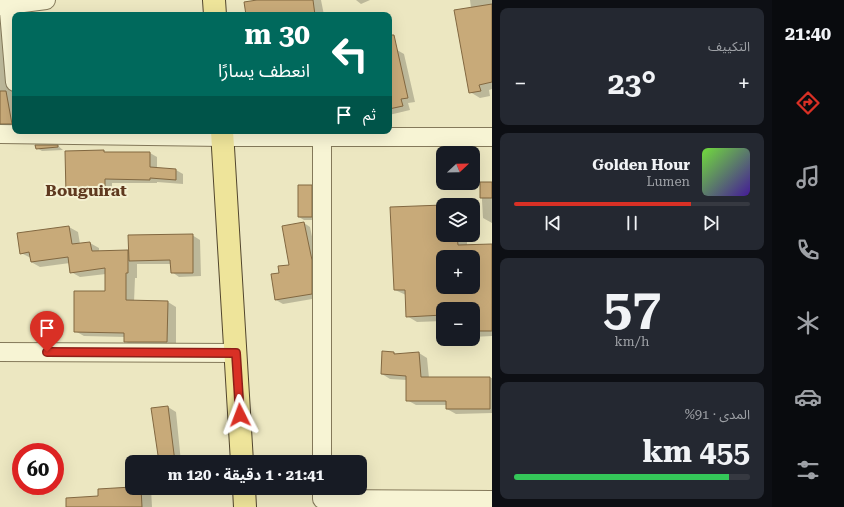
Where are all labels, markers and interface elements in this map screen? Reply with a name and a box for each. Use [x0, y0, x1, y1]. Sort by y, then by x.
text: 30 m [245, 18, 310, 51]
text: 21:40 [785, 23, 831, 44]
icon: left [324, 28, 376, 80]
text: التكييف [708, 39, 750, 54]
text: انعطف يسارًا [218, 60, 310, 81]
text: 23° [608, 66, 656, 101]
text: − [514, 71, 526, 96]
text: + [738, 71, 750, 96]
icon: directions [794, 89, 822, 117]
icon: arrive [333, 104, 355, 126]
text: ثم [363, 106, 376, 124]
north arrow [436, 146, 480, 190]
map controls [436, 146, 480, 346]
text: Golden Hour [592, 156, 690, 174]
icon: music [794, 163, 822, 191]
text: Lumen [646, 174, 690, 189]
district label: Bouguirat [45, 181, 127, 200]
button: layers [436, 198, 480, 242]
icon: previous [542, 212, 564, 234]
icon: pause [621, 212, 643, 234]
icon: next [700, 212, 722, 234]
icon: phone [794, 236, 822, 264]
button: + [436, 250, 480, 294]
text: 57 [603, 277, 661, 338]
button: − [436, 302, 480, 346]
icon: climate [794, 309, 822, 337]
pin [30, 311, 64, 352]
icon: arrive [36, 317, 58, 339]
text: km/h [615, 334, 649, 349]
icon: car [794, 383, 822, 411]
position arrow [219, 394, 261, 436]
text: المدى · 91% [685, 407, 750, 422]
text: 455 km [642, 434, 750, 469]
speed limit sign: 60 [12, 443, 64, 495]
icon: filters [794, 456, 822, 484]
text: 21:41 · 1 دقيقة · 120 m [168, 466, 324, 484]

